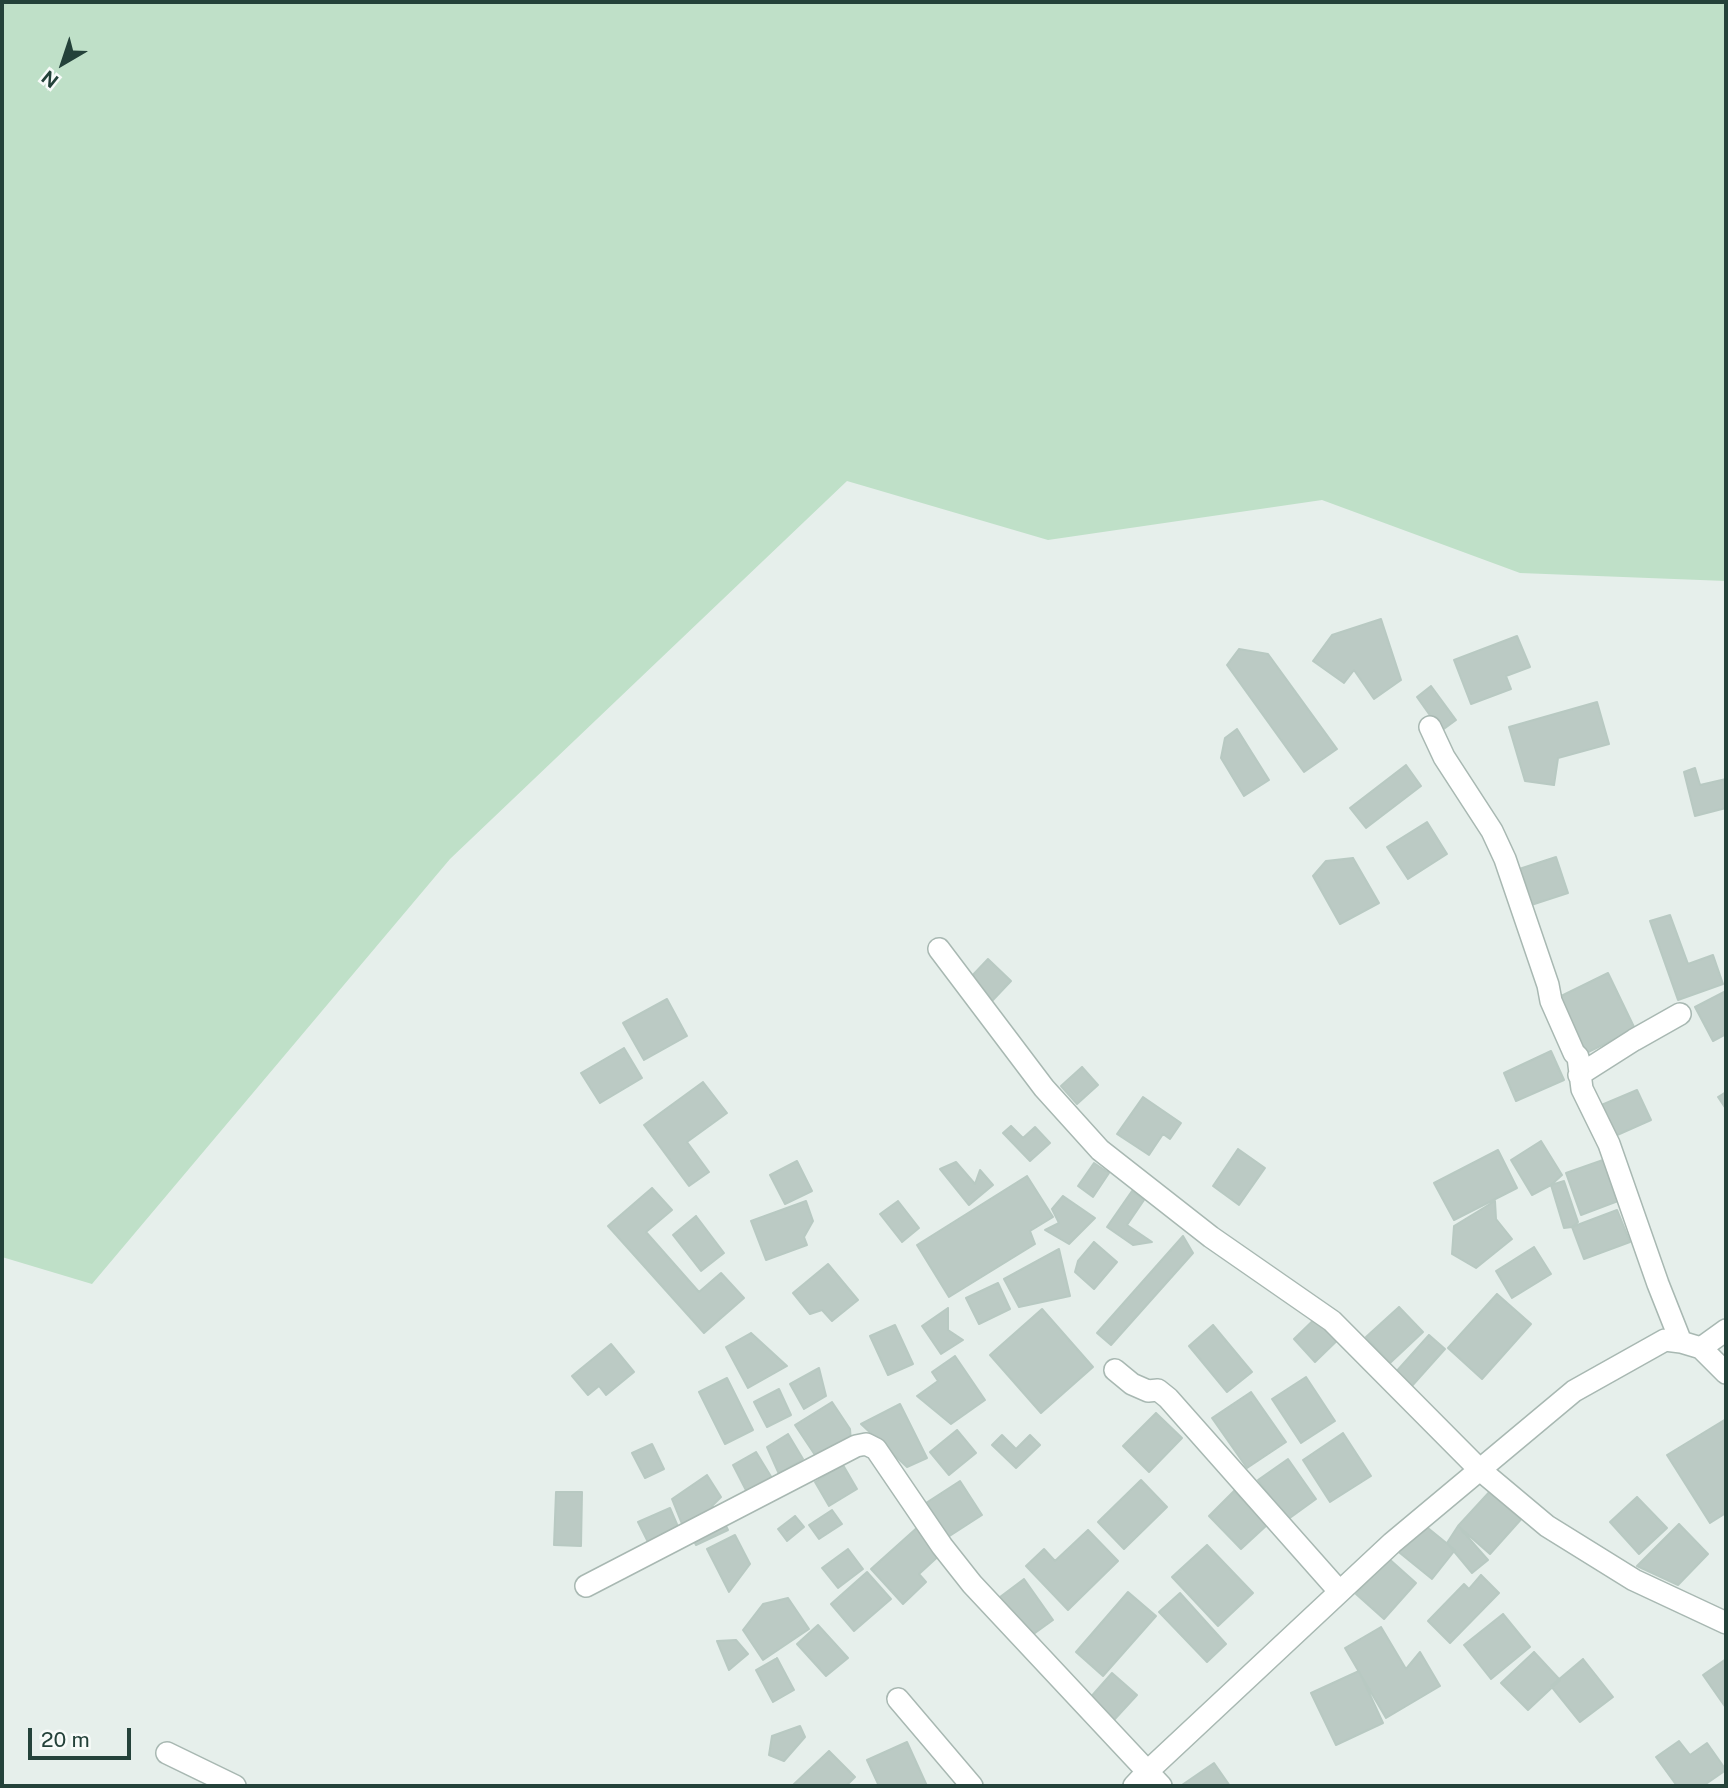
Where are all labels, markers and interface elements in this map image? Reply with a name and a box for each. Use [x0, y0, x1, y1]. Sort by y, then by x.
north arrow [28, 28, 98, 98]
text: N [37, 66, 62, 93]
scale bar [32, 1714, 135, 1758]
text: 20 m [41, 1727, 90, 1752]

